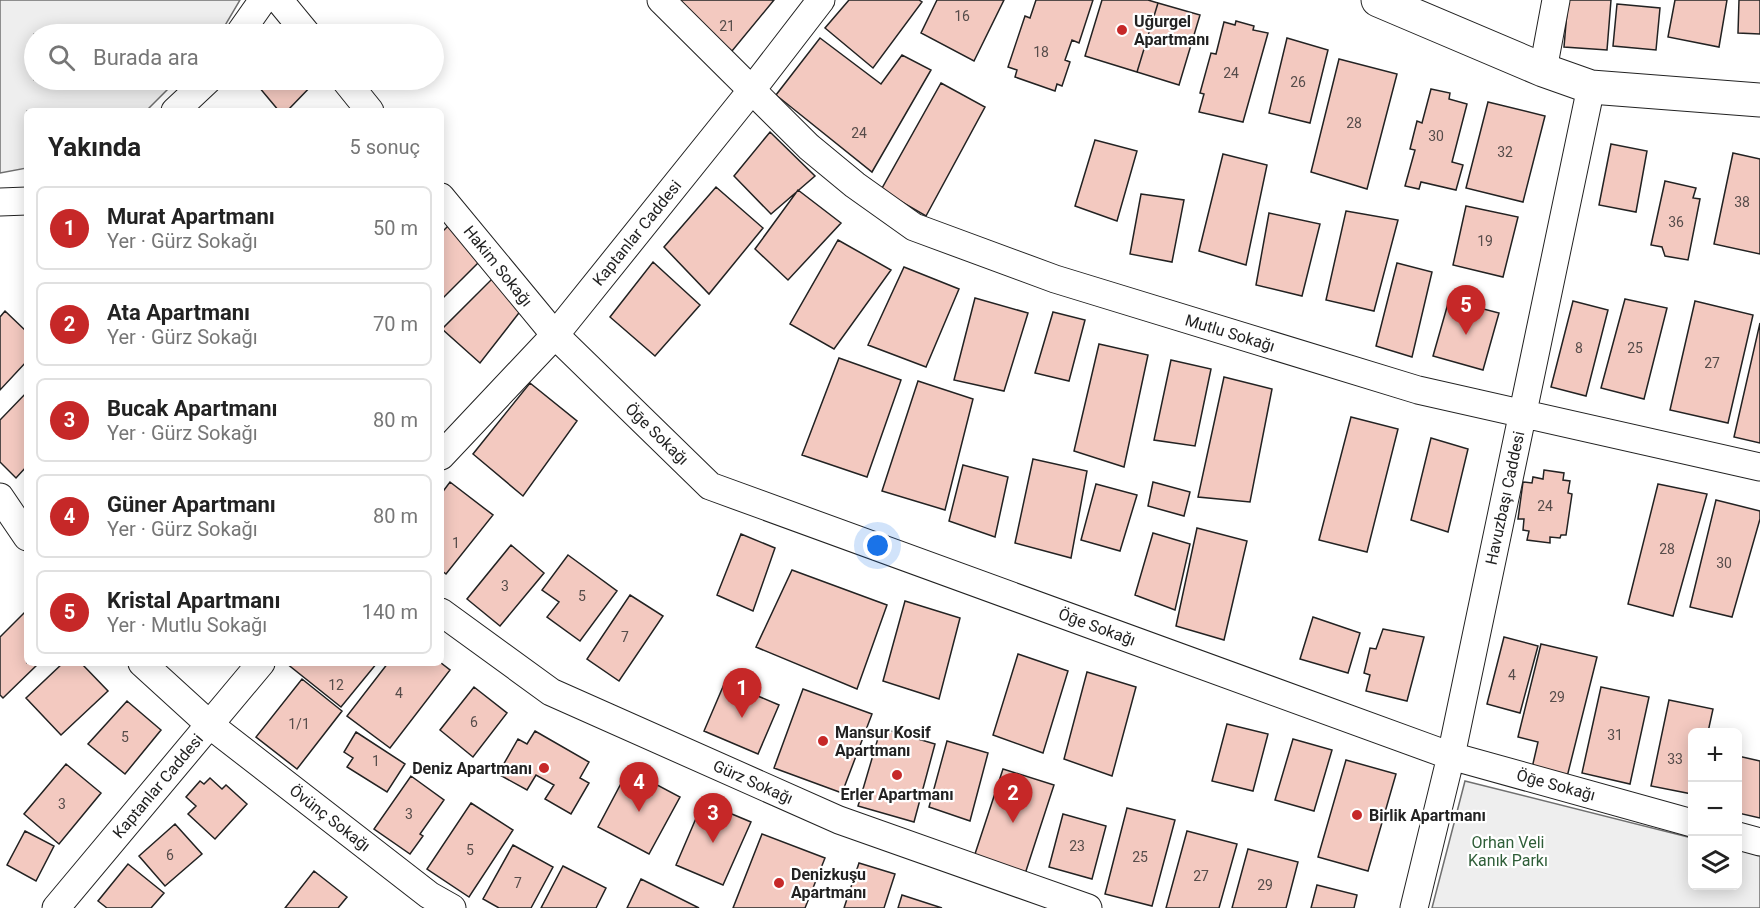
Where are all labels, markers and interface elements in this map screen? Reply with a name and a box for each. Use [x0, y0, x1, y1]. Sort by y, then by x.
house number: 16 [954, 8, 970, 24]
place label: Uḡurgel Apartmanı [1134, 12, 1209, 49]
house number: 21 [719, 18, 735, 34]
marker: Uḡurgel Apartmanı [1115, 23, 1129, 37]
search box [24, 24, 444, 90]
icon: search [45, 41, 78, 74]
house number: 18 [1033, 44, 1049, 60]
text: Burada ara [93, 45, 199, 70]
house number: 24 [1223, 65, 1239, 81]
house number: 26 [1290, 74, 1306, 90]
house number: 28 [1346, 115, 1362, 131]
house number: 24 [851, 125, 867, 141]
house number: 30 [1428, 128, 1444, 144]
text: Yakında [48, 132, 141, 162]
text: 5 sonuç [350, 135, 420, 159]
house number: 32 [1497, 144, 1513, 160]
street label: Kaptanlar Caddesi [589, 176, 685, 290]
house number: 38 [1734, 194, 1750, 210]
text: Murat Apartmanı [107, 204, 275, 229]
house number: 36 [1668, 214, 1684, 230]
text: 1 [64, 216, 75, 240]
text: 50 m [373, 216, 418, 240]
street label: Hakim Sokağı [460, 222, 536, 310]
text: Yer · Gürz Sokağı [107, 229, 258, 253]
house number: 19 [1477, 233, 1493, 249]
pin: 5 [1446, 286, 1486, 335]
text: Ata Apartmanı [107, 300, 250, 325]
street label: Mutlu Sokağı [1183, 310, 1277, 356]
text: 2 [64, 312, 75, 336]
text: 70 m [373, 312, 418, 336]
text: Yer · Gürz Sokağı [107, 325, 258, 349]
house number: 8 [1575, 340, 1583, 356]
house number: 25 [1627, 340, 1643, 356]
house number: 27 [1704, 355, 1720, 371]
text: Bucak Apartmanı [107, 396, 278, 421]
street label: Öḡe Sokağı [621, 399, 693, 469]
text: 3 [64, 408, 75, 432]
text: 80 m [373, 408, 418, 432]
text: Yer · Gürz Sokağı [107, 421, 258, 445]
street label: Havuzbaşı Caddesi [1482, 429, 1528, 567]
text: Güner Apartmanı [107, 492, 276, 517]
house number: 24 [1537, 498, 1553, 514]
text: 4 [64, 504, 75, 528]
text: 80 m [373, 504, 418, 528]
text: Yer · Gürz Sokağı [107, 517, 258, 541]
your location [863, 531, 892, 560]
house number: 1 [452, 535, 460, 551]
house number: 28 [1659, 541, 1675, 557]
house number: 30 [1716, 555, 1732, 571]
house number: 3 [501, 578, 509, 594]
text: Kristal Apartmanı [107, 588, 280, 613]
house number: 5 [578, 588, 586, 604]
text: 5 [64, 600, 75, 624]
text: 140 m [362, 600, 418, 624]
street label: Öḡe Sokağı [1056, 604, 1138, 650]
text: Yer · Mutlu Sokağı [107, 613, 267, 637]
house number: 7 [621, 629, 629, 645]
house number: 4 [1508, 667, 1516, 683]
pin: 1 [722, 668, 762, 718]
house number: 12 [328, 677, 344, 693]
house number: 4 [395, 685, 403, 701]
house number: 29 [1549, 689, 1565, 705]
house number: 6 [470, 714, 478, 730]
house number: 1/1 [288, 716, 310, 732]
place label: Mansur Kosif Apartmanı [835, 723, 931, 760]
house number: 31 [1607, 727, 1623, 743]
map controls [1688, 728, 1742, 890]
button: + [1688, 728, 1742, 782]
house number: 5 [121, 729, 129, 745]
street label: Kaptanlar Caddesi [109, 730, 207, 842]
marker: Mansur Kosif Apartmanı [816, 734, 830, 748]
house number: 33 [1667, 751, 1683, 767]
house number: 1 [372, 753, 380, 769]
street label: Gürz Sokağı [710, 756, 796, 808]
place label: Deniz Apartmanı [412, 759, 532, 778]
marker: Deniz Apartmanı [537, 761, 551, 775]
pin: 4 [620, 762, 658, 812]
street label: Öḡe Sokağı [1515, 765, 1597, 805]
marker: Erler Apartmanı [890, 768, 904, 782]
pin: 2 [994, 774, 1032, 823]
street label: Övünç Sokağı [286, 781, 374, 855]
button: − [1688, 782, 1742, 836]
place label: Erler Apartmanı [840, 785, 954, 804]
pin: 3 [694, 794, 732, 843]
house number: 3 [58, 796, 66, 812]
house number: 3 [405, 806, 413, 822]
place label: Birlik Apartmanı [1369, 806, 1486, 825]
marker: Birlik Apartmanı [1350, 808, 1364, 822]
park label: Orhan Veli Kanık Parkı [1468, 833, 1548, 870]
button: layers [1688, 836, 1742, 890]
house number: 23 [1069, 838, 1085, 854]
house number: 5 [466, 842, 474, 858]
house number: 6 [166, 847, 174, 863]
house number: 25 [1132, 849, 1148, 865]
place label: Denizkuşu Apartmanı [791, 865, 866, 902]
house number: 27 [1193, 868, 1209, 884]
house number: 7 [514, 875, 522, 891]
marker: Denizkuşu Apartmanı [772, 876, 786, 890]
house number: 29 [1257, 877, 1273, 893]

